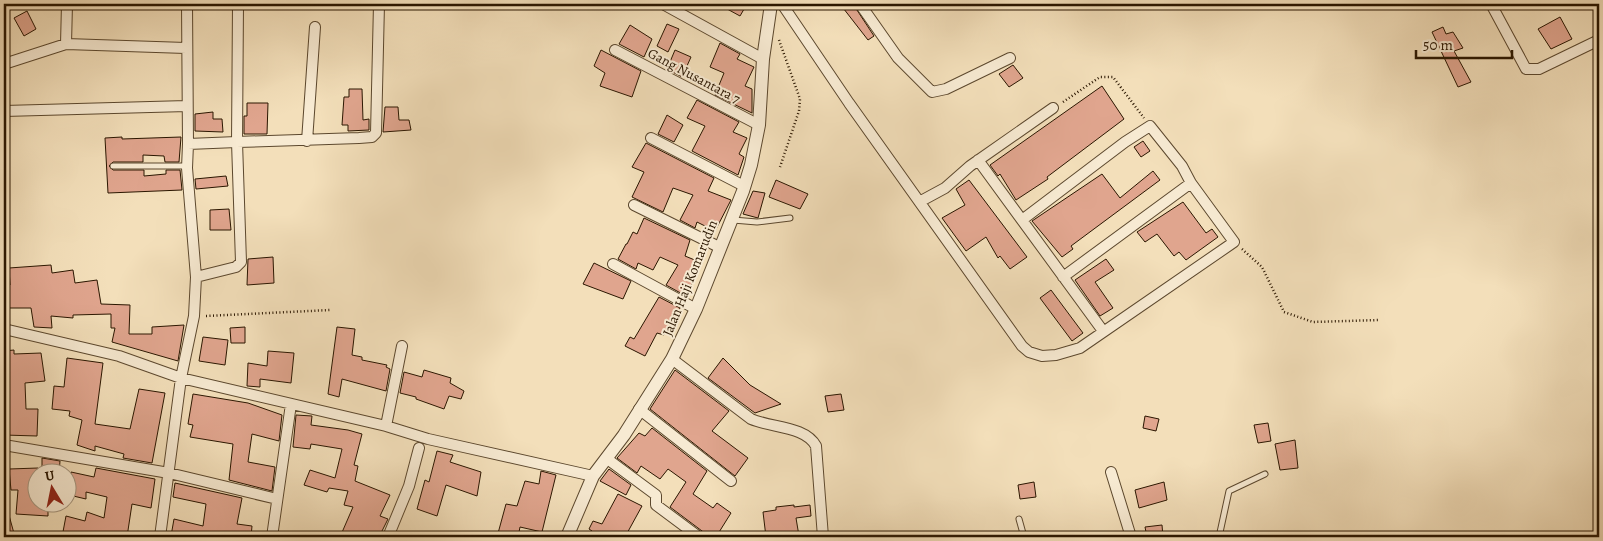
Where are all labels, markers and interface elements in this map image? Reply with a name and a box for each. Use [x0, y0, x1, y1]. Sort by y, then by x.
scale bar [1416, 28, 1512, 60]
text: 50 m [1423, 35, 1453, 55]
street label: Gang Nusantara 7 [644, 44, 744, 108]
street label: Jalan Haji Komarudin [658, 217, 722, 339]
north arrow [28, 464, 78, 514]
text: U [44, 466, 56, 486]

